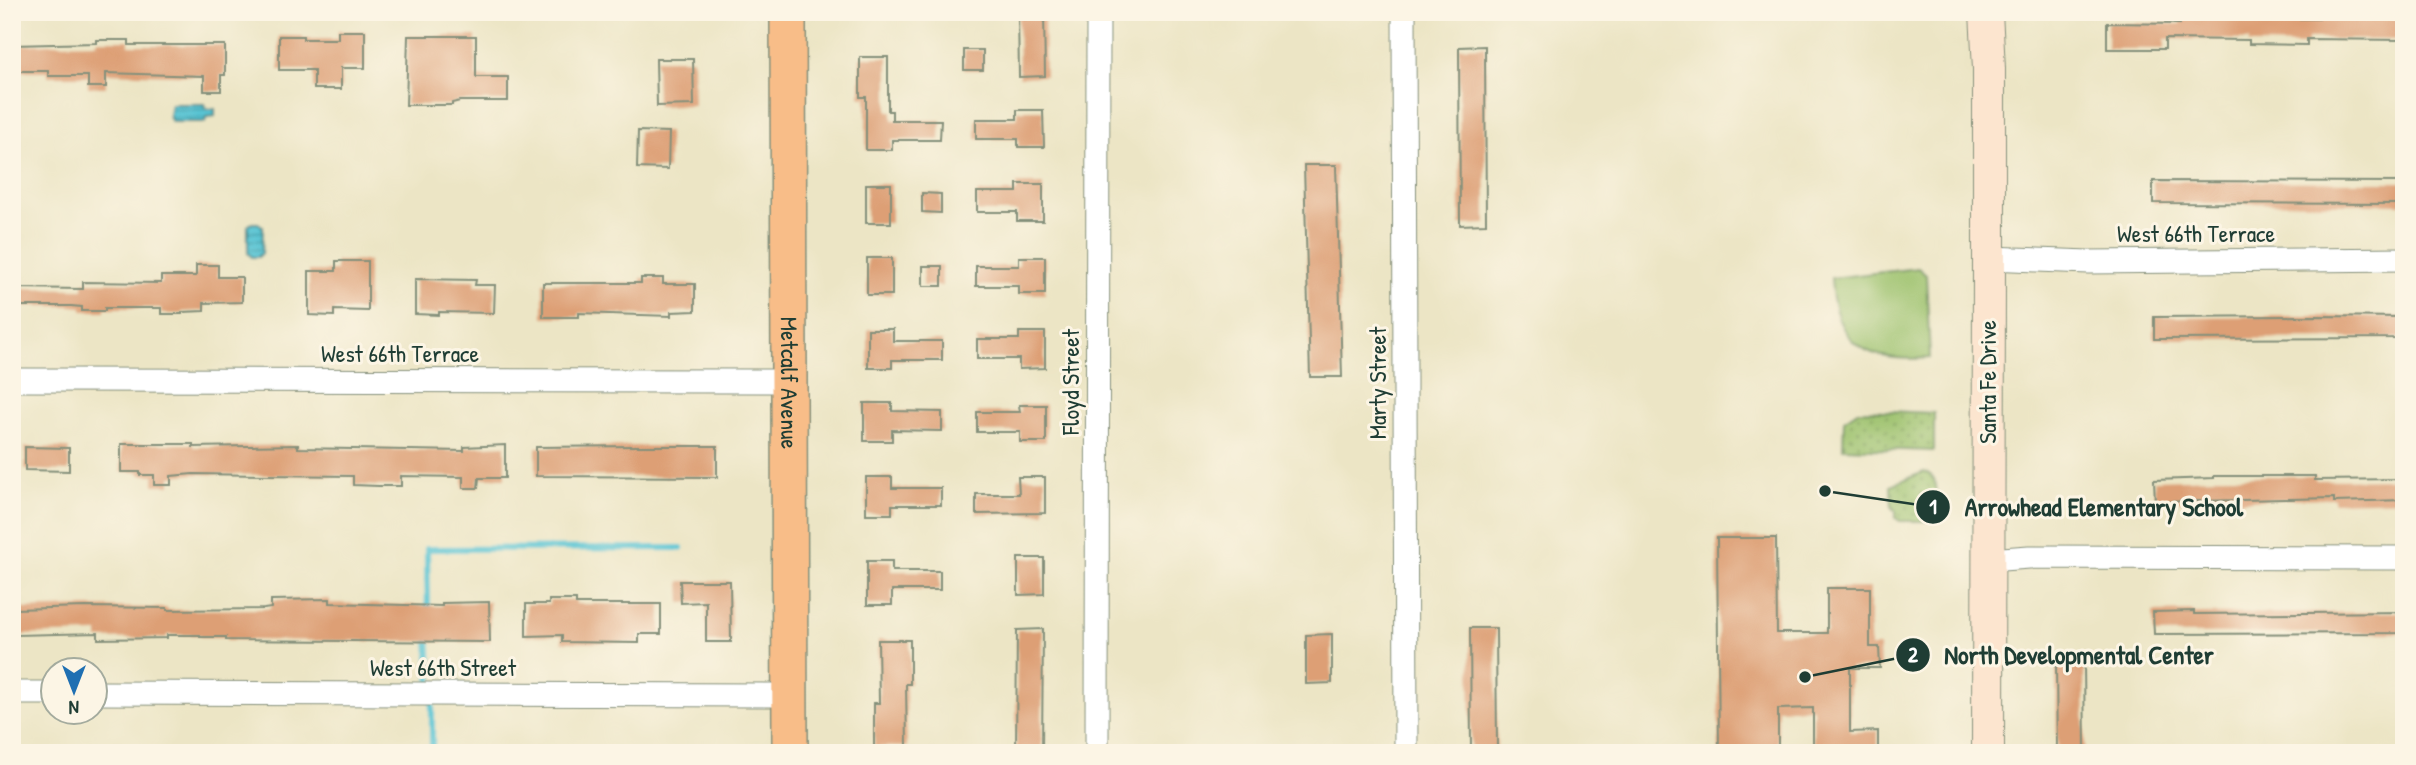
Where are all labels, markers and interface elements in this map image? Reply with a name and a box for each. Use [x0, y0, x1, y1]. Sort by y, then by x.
street label: West 66th Terrace [2117, 217, 2275, 249]
street label: Metcalf Avenue [774, 317, 806, 450]
street label: Santa Fe Drive [1971, 320, 2003, 444]
street label: Marty Street [1361, 326, 1393, 439]
street label: Floyd Street [1054, 328, 1086, 436]
street label: West 66th Terrace [321, 337, 479, 369]
callout: Arrowhead Elementary School [1916, 484, 2257, 531]
text: Arrowhead Elementary School [1965, 489, 2244, 525]
text: 1 [1929, 492, 1937, 521]
callout: North Developmental Center [1896, 631, 2228, 678]
text: North Developmental Center [1944, 637, 2215, 673]
text: 2 [1908, 640, 1918, 669]
street label: West 66th Street [370, 651, 517, 683]
north arrow [38, 656, 108, 726]
text: N [69, 695, 79, 721]

